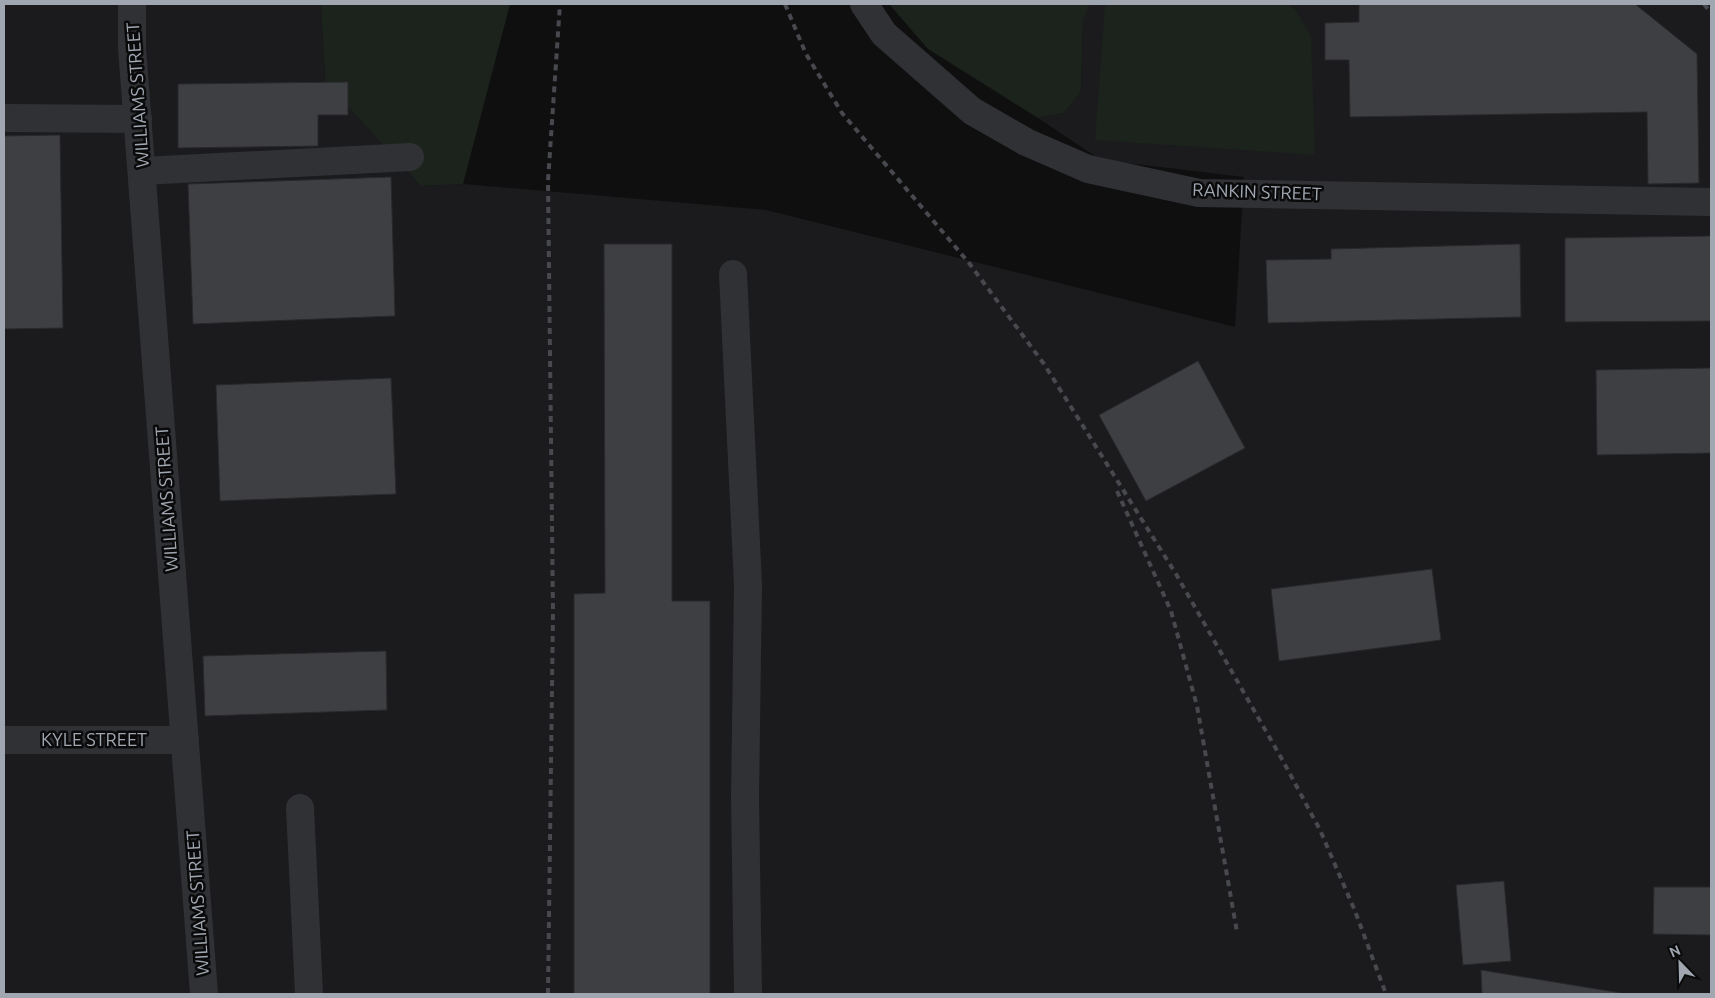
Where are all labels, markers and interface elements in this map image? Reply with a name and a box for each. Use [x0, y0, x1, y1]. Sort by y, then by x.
street label: WILLIAMS STREET [122, 22, 152, 169]
street label: RANKIN STREET [1192, 179, 1322, 203]
street label: WILLIAMS STREET [151, 426, 181, 573]
street label: KYLE STREET [41, 729, 147, 749]
street label: WILLIAMS STREET [182, 830, 212, 977]
north arrow [1655, 938, 1705, 988]
text: N [1667, 942, 1683, 960]

